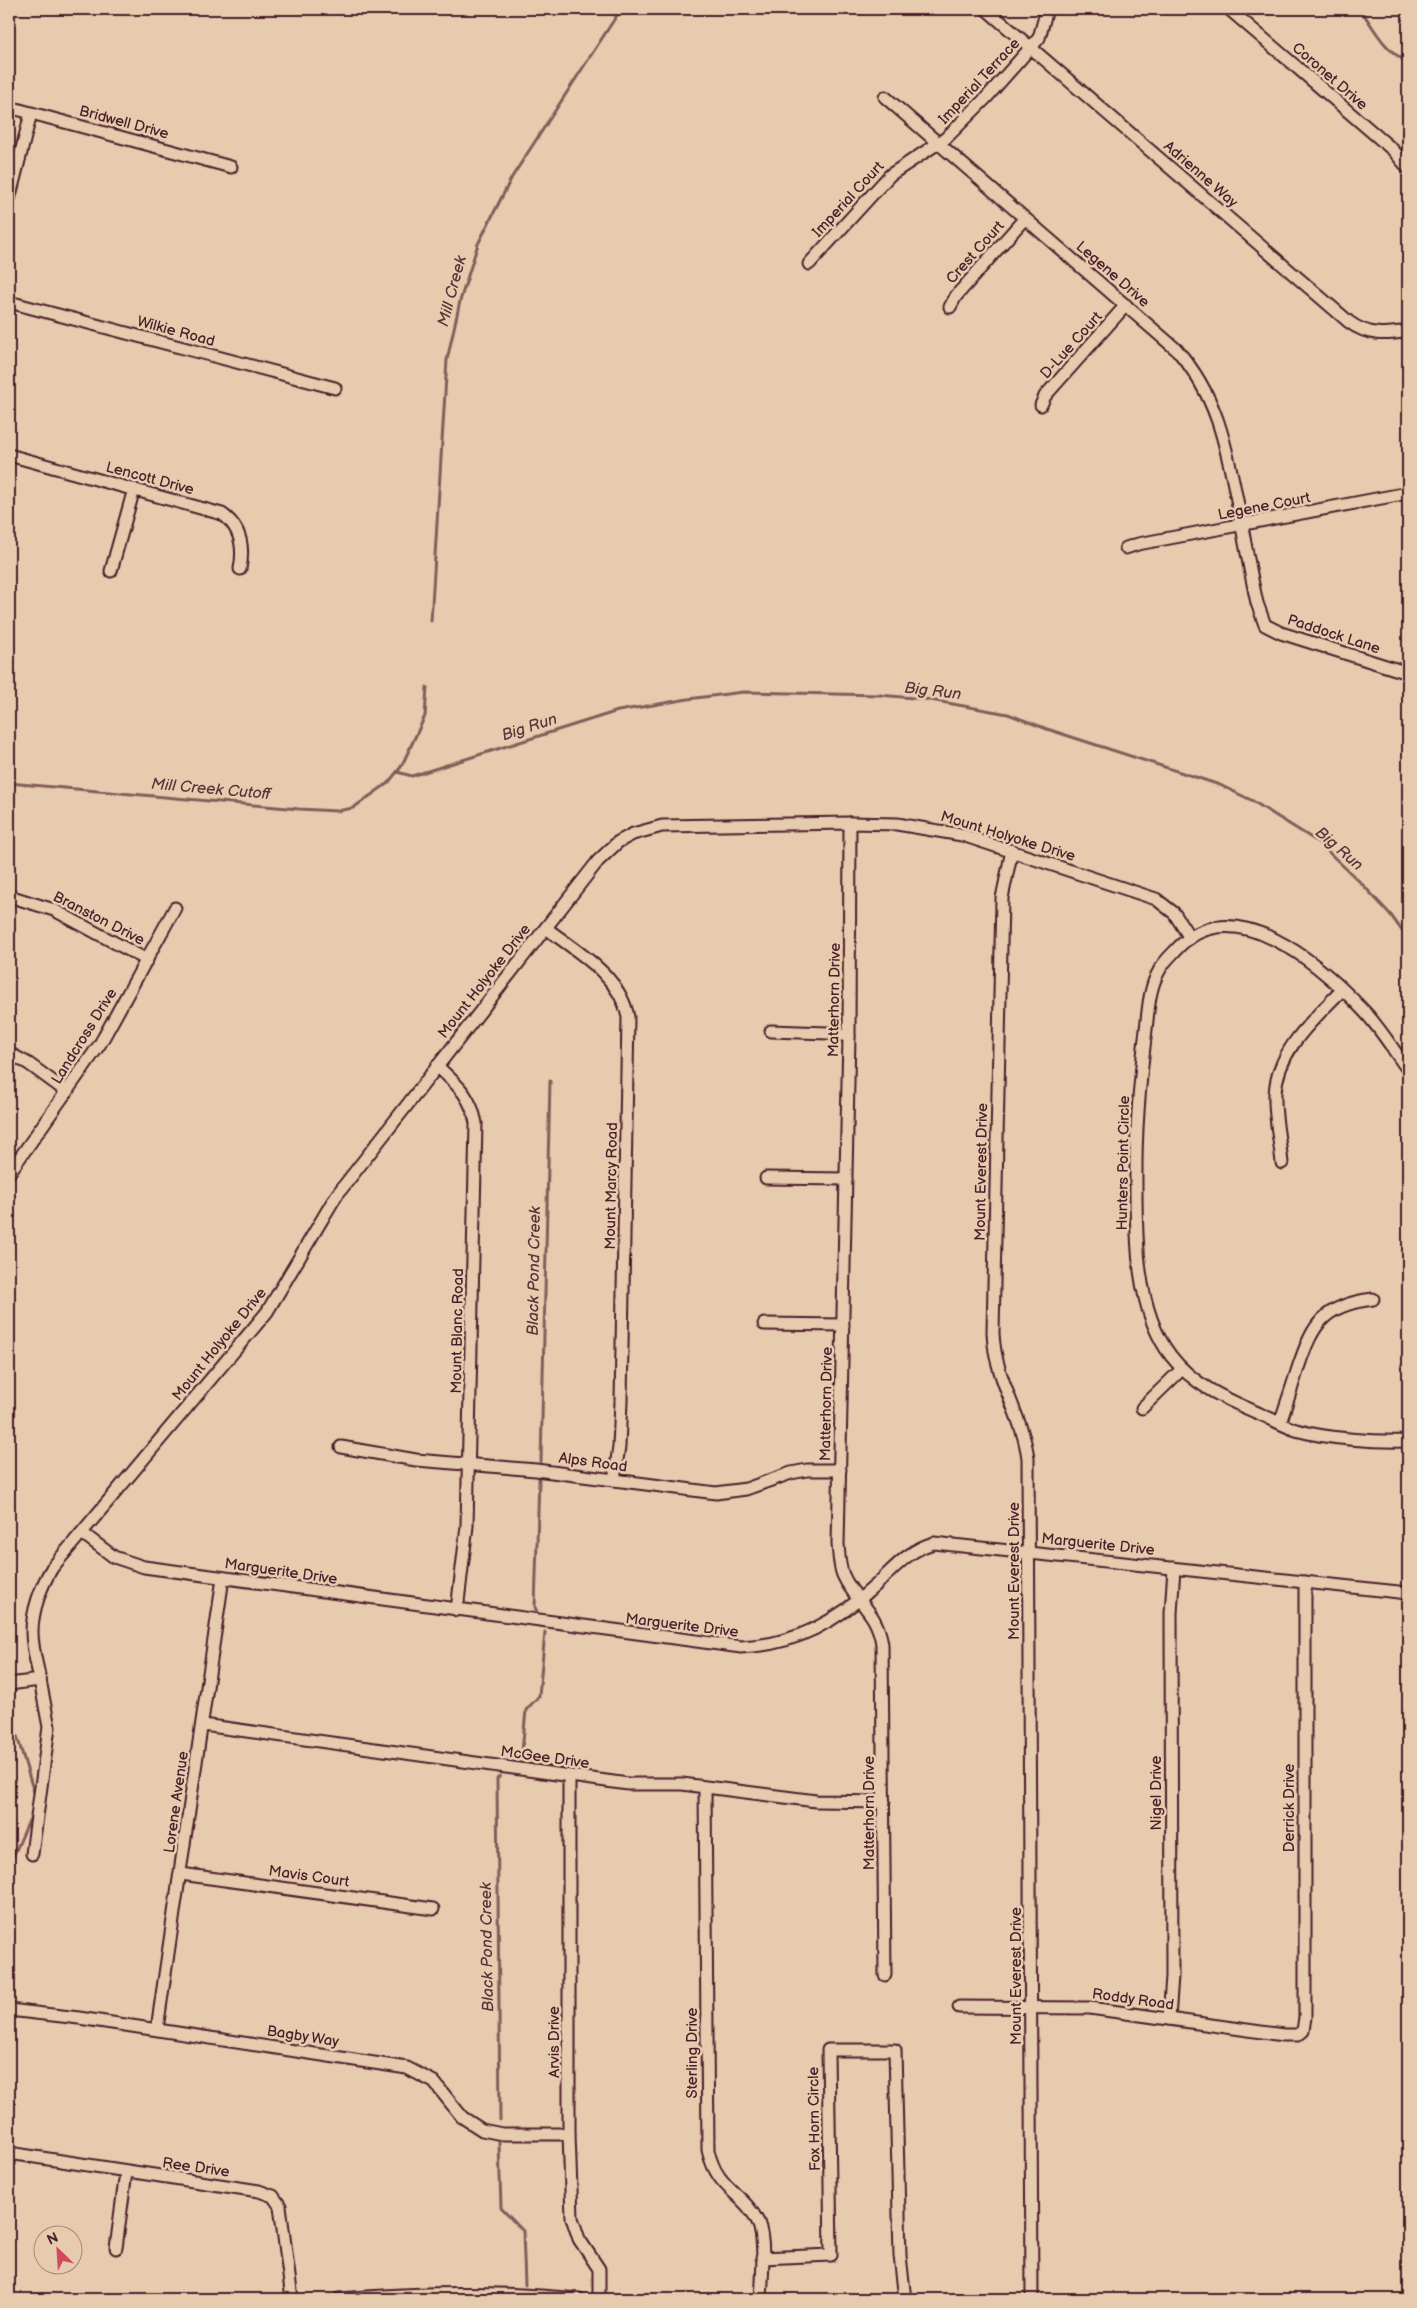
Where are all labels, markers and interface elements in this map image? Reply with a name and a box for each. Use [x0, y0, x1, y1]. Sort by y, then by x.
street label: Imperial Terrace [934, 34, 1024, 129]
street label: Coronet Drive [1288, 38, 1371, 114]
street label: Bridwell Drive [77, 101, 171, 144]
street label: Adrienne Way [1159, 137, 1242, 212]
street label: Imperial Court [808, 157, 889, 241]
street label: Crest Court [942, 217, 1009, 288]
street label: Legene Drive [1072, 237, 1153, 312]
water label: Mill Creek [434, 253, 471, 329]
street label: D-Lue Court [1036, 308, 1107, 383]
street label: Wilkie Road [135, 312, 217, 351]
street label: Lencott Drive [104, 458, 196, 499]
street label: Legene Court [1216, 488, 1312, 525]
street label: Paddock Lane [1285, 611, 1383, 658]
water label: Big Run [903, 679, 962, 704]
water label: Big Run [499, 710, 560, 745]
water label: Mill Creek Cutoff [150, 775, 273, 804]
street label: Mount Holyoke Drive [938, 807, 1078, 866]
water label: Big Run [1311, 823, 1367, 875]
street label: Branston Drive [50, 887, 148, 950]
street label: Mount Holyoke Drive [434, 920, 535, 1042]
street label: Matterhorn Drive [824, 942, 845, 1057]
street label: Landcross Drive [47, 985, 122, 1088]
street label: Hunters Point Circle [1113, 1095, 1134, 1231]
street label: Mount Everest Drive [971, 1103, 992, 1241]
street label: Mount Marcy Road [601, 1122, 622, 1250]
water label: Black Pond Creek [524, 1205, 545, 1336]
street label: Mount Blanc Road [447, 1268, 468, 1394]
street label: Mount Holyoke Drive [168, 1284, 271, 1405]
street label: Matterhorn Drive [816, 1346, 837, 1461]
street label: Alps Road [557, 1448, 628, 1477]
street label: Mount Everest Drive [1005, 1502, 1024, 1640]
street label: Marguerite Drive [1040, 1529, 1156, 1560]
street label: Marguerite Drive [223, 1554, 339, 1589]
street label: Marguerite Drive [624, 1609, 740, 1642]
street label: McGee Drive [499, 1742, 591, 1773]
street label: Lorene Avenue [160, 1750, 193, 1854]
street label: Nigel Drive [1147, 1755, 1166, 1831]
street label: Matterhorn Drive [860, 1756, 879, 1870]
street label: Derrick Drive [1280, 1764, 1299, 1852]
street label: Mavis Court [267, 1861, 351, 1892]
water label: Black Pond Creek [477, 1881, 498, 2012]
street label: Mount Everest Drive [1007, 1907, 1026, 2045]
street label: Roddy Road [1091, 1984, 1175, 2015]
street label: Arvis Drive [545, 2006, 564, 2078]
street label: Sterling Drive [683, 2007, 702, 2098]
street label: Bagby Way [265, 2021, 341, 2052]
street label: Fox Horn Circle [804, 2067, 825, 2171]
street label: Ree Drive [161, 2153, 231, 2182]
north arrow [32, 2226, 82, 2276]
text: N [44, 2229, 61, 2249]

